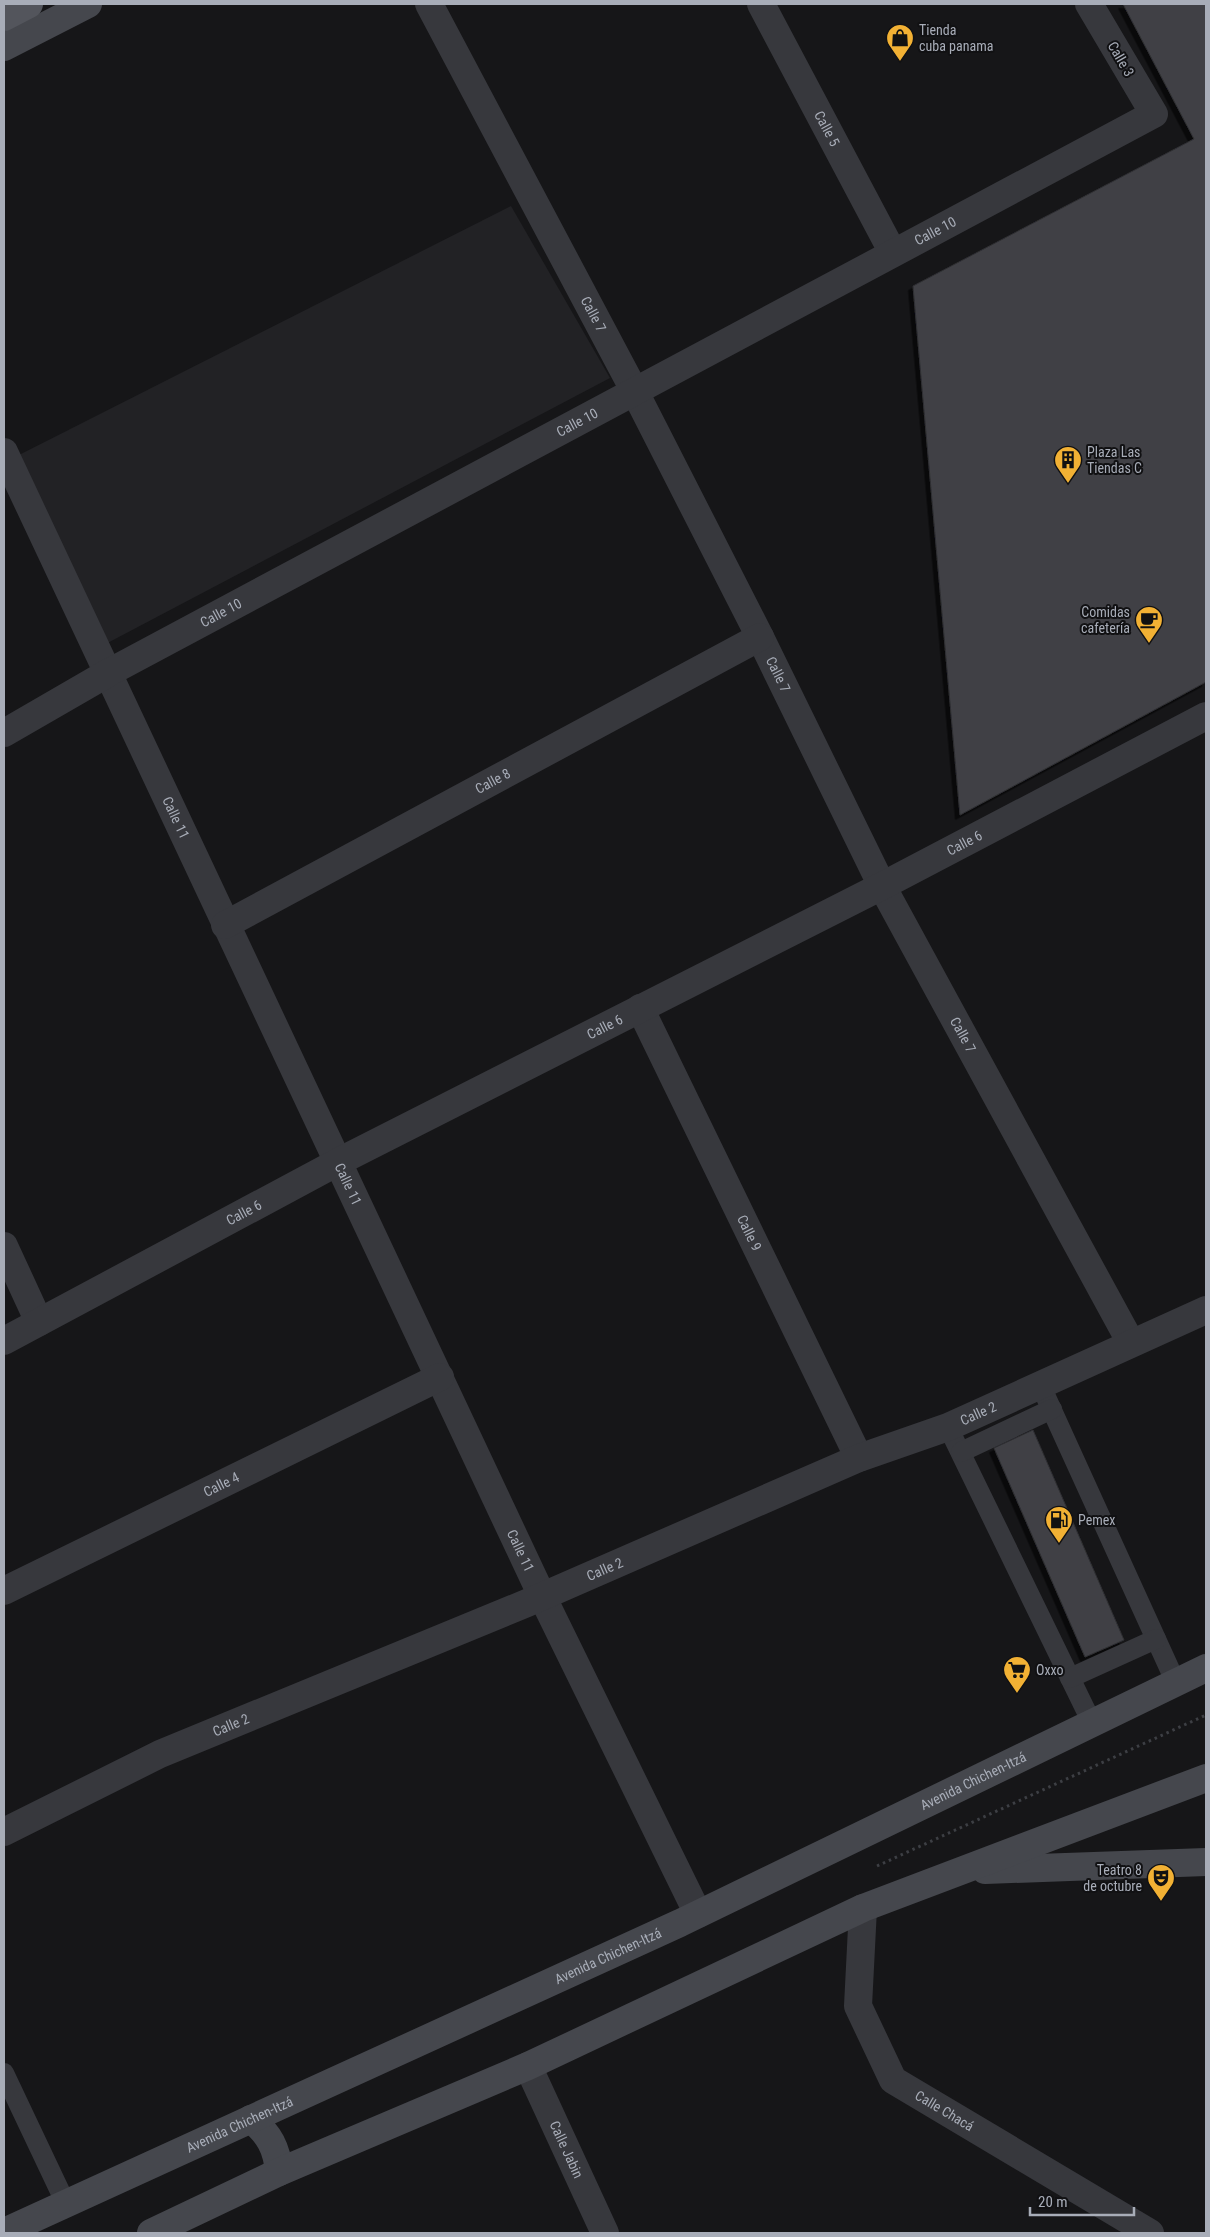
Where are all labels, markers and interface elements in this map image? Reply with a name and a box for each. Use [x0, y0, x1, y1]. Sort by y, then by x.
place label: Tienda cuba panama [919, 22, 993, 54]
shop icon: Tienda cuba panama [885, 23, 915, 62]
street label: Calle 3 [1105, 39, 1137, 79]
street label: Calle 5 [811, 108, 843, 149]
street label: Calle 10 [912, 213, 959, 249]
street label: Calle 7 [578, 294, 610, 335]
street label: Calle 10 [554, 405, 601, 440]
place label: Plaza Las Tiendas C [1087, 444, 1142, 476]
building icon: Plaza Las Tiendas C [1053, 445, 1083, 484]
street label: Calle 10 [197, 595, 244, 630]
place label: Comidas cafetería [1081, 604, 1130, 636]
cafe icon: Comidas cafetería [1134, 605, 1164, 644]
street label: Calle 7 [763, 654, 794, 695]
street label: Calle 8 [472, 765, 513, 797]
street label: Calle 11 [159, 794, 193, 841]
street label: Calle 6 [944, 827, 985, 859]
street label: Calle 6 [584, 1011, 625, 1042]
street label: Calle 7 [947, 1014, 979, 1055]
street label: Calle 11 [332, 1160, 365, 1208]
street label: Calle 6 [223, 1197, 264, 1228]
street label: Calle 9 [734, 1212, 765, 1253]
street label: Calle 2 [958, 1398, 999, 1428]
street label: Calle 4 [201, 1469, 242, 1500]
fuel station icon: Pemex [1044, 1505, 1074, 1544]
place label: Pemex [1078, 1512, 1115, 1528]
street label: Calle 11 [504, 1527, 537, 1574]
street label: Calle 2 [584, 1554, 625, 1584]
supermarket icon: Oxxo [1002, 1655, 1032, 1694]
place label: Oxxo [1036, 1662, 1064, 1678]
street label: Calle 2 [210, 1710, 251, 1739]
street label: Avenida Chichen-Itzá [918, 1748, 1029, 1813]
place label: Teatro 8 de octubre [1083, 1862, 1142, 1894]
theatre icon: Teatro 8 de octubre [1146, 1863, 1176, 1902]
street label: Avenida Chichen-Itzá [552, 1925, 664, 1987]
street label: Calle Chacá [912, 2087, 977, 2134]
street label: Avenida Chichen-Itzá [184, 2093, 295, 2156]
street label: Calle Jabin [546, 2118, 587, 2181]
scale bar [1030, 2184, 1134, 2216]
text: 20 m [1038, 2193, 1068, 2211]

